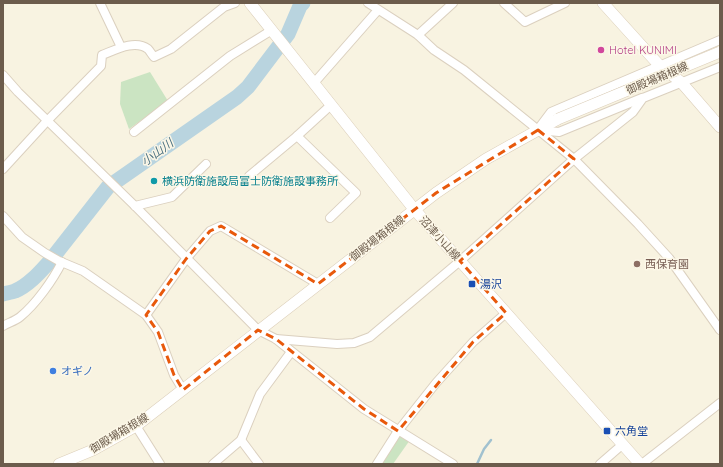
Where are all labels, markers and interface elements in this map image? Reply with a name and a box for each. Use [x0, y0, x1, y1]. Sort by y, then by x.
place label: Hotel KUNIMI [609, 43, 677, 57]
marker: Hotel KUNIMI [596, 45, 606, 55]
street label: 御殿場箱根線 [623, 59, 690, 98]
water label: 小山川 [138, 134, 178, 169]
place label: 横浜防衛施設局富士防衛施設事務所 [162, 174, 339, 188]
marker: 横浜防衛施設局富士防衛施設事務所 [149, 176, 159, 186]
street label: 御殿場箱根線 [346, 212, 407, 264]
street label: 沼津小山線 [416, 213, 464, 263]
place label: 西保育園 [645, 257, 689, 271]
marker: 西保育園 [632, 259, 642, 269]
place label: 湯沢 [480, 277, 502, 291]
marker: 湯沢 [467, 279, 477, 289]
place label: オギノ [61, 364, 94, 378]
marker: オギノ [48, 366, 58, 376]
street label: 御殿場箱根線 [86, 410, 151, 457]
place label: 六角堂 [615, 424, 648, 438]
marker: 六角堂 [602, 426, 612, 436]

